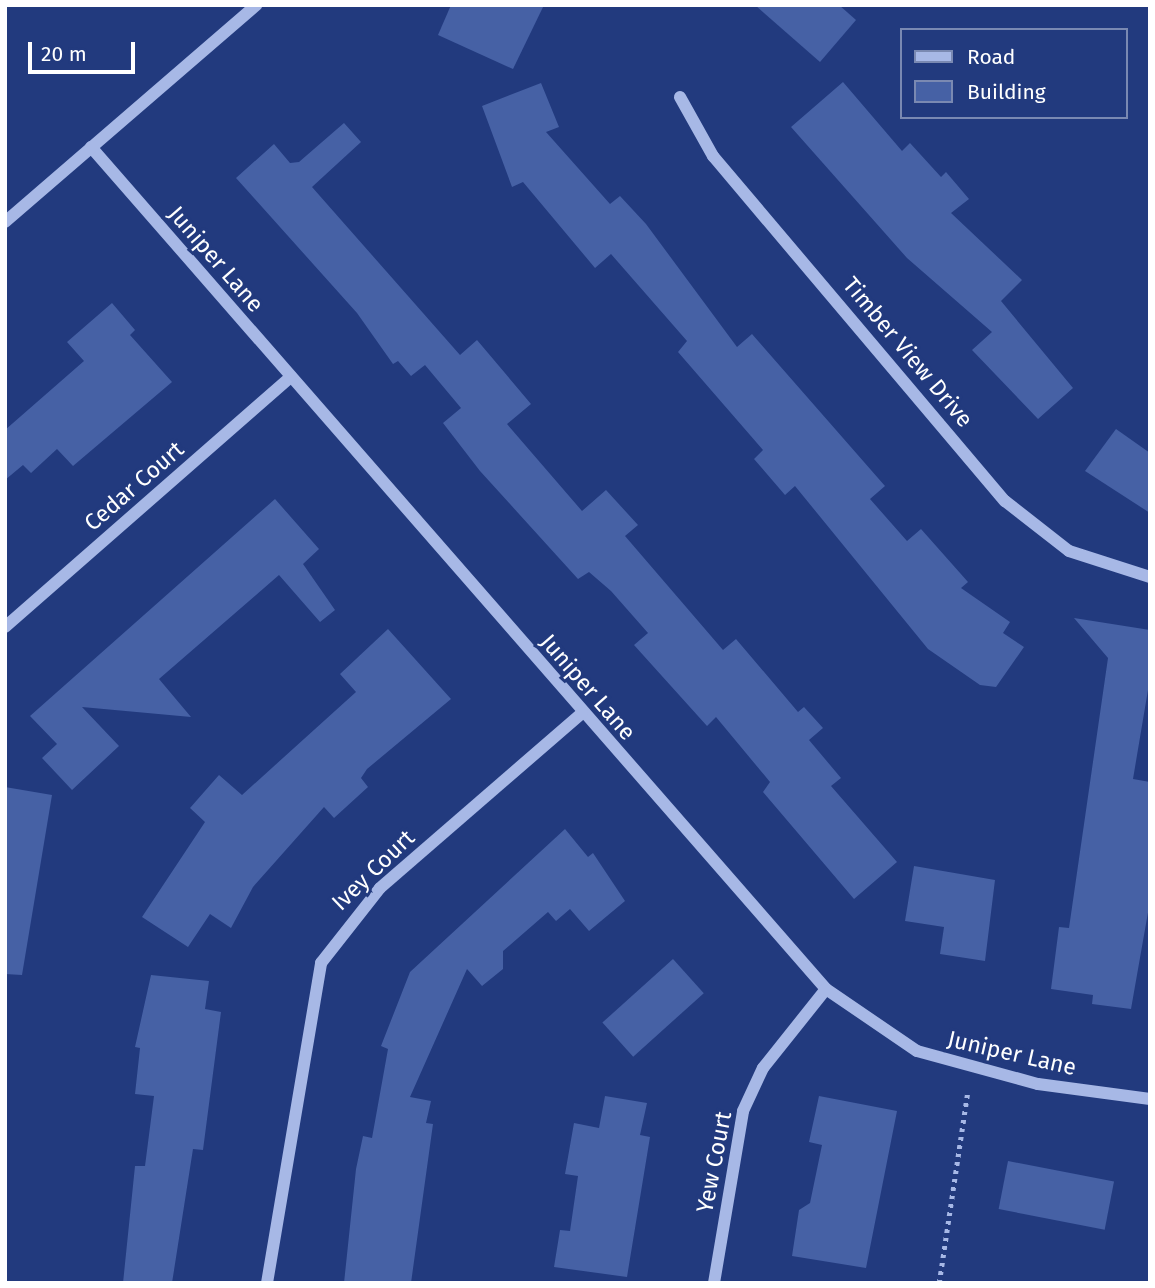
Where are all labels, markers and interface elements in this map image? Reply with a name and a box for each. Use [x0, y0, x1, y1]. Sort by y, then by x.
scale bar [32, 28, 138, 72]
legend [900, 28, 1127, 119]
text: 20 m [41, 41, 87, 67]
text: Road [967, 44, 1015, 70]
text: Building [967, 79, 1046, 105]
street label: Juniper Lane [163, 200, 269, 318]
street label: Timber View Drive [837, 271, 979, 433]
street label: Cedar Court [79, 435, 189, 537]
street label: Juniper Lane [535, 628, 641, 746]
street label: Ivey Court [326, 824, 420, 916]
street label: Juniper Lane [945, 1025, 1079, 1081]
street label: Yew Court [691, 1109, 737, 1215]

